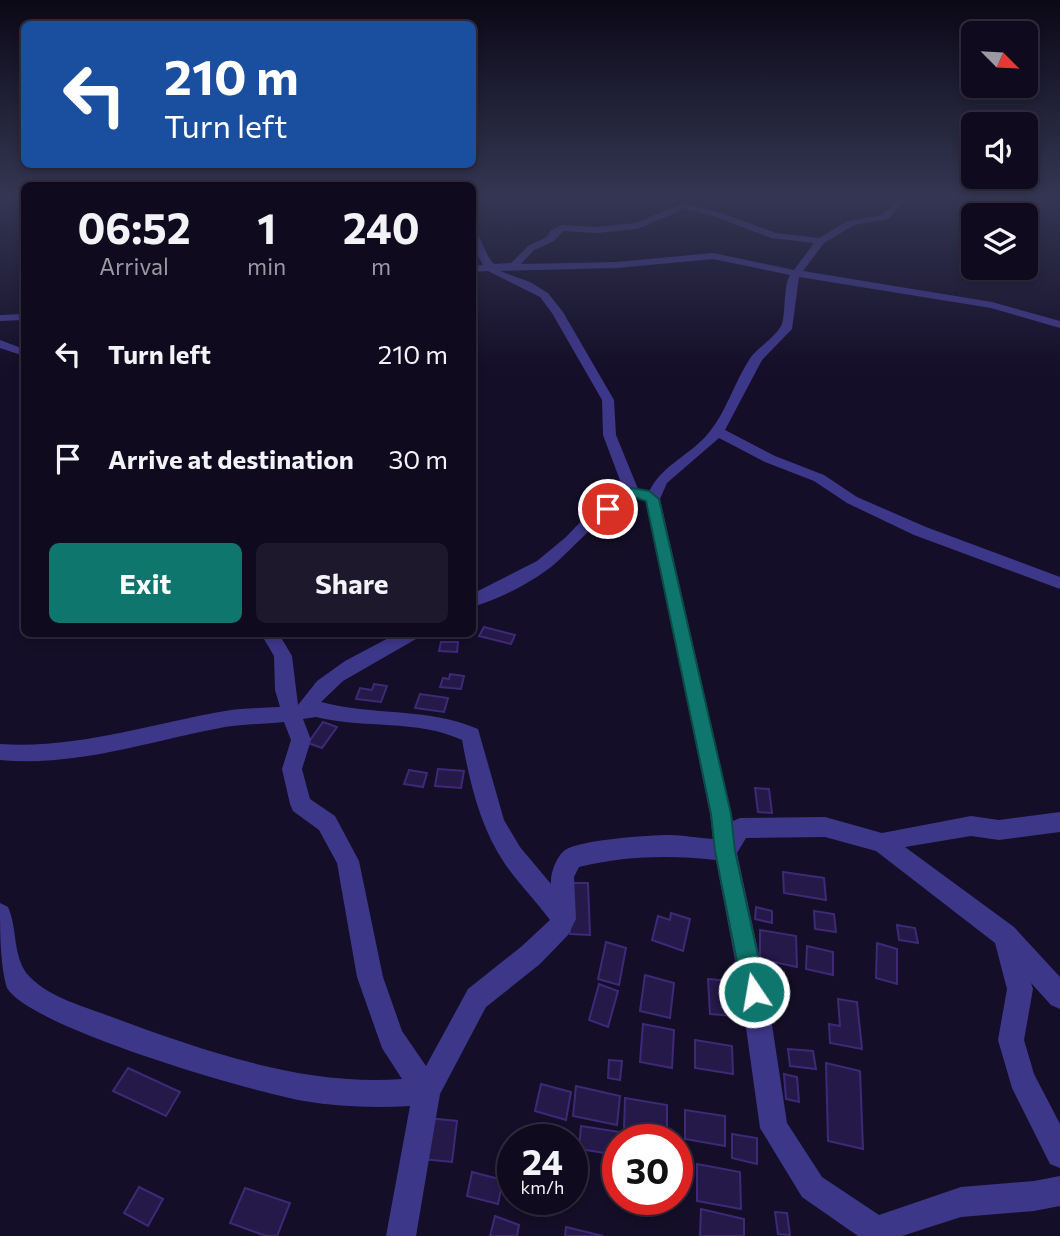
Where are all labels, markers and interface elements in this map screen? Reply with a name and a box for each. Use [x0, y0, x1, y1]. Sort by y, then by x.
north arrow [961, 21, 1038, 98]
map controls [961, 21, 1038, 280]
text: 210 m [164, 45, 299, 105]
icon: left [49, 49, 140, 140]
text: Turn left [164, 105, 288, 145]
button: sound [961, 112, 1038, 189]
text: 06:52 [77, 201, 191, 253]
text: 1 [257, 201, 276, 253]
text: 240 [343, 201, 420, 253]
button: layers [961, 203, 1038, 280]
text: Arrival [99, 252, 169, 280]
text: min [247, 252, 286, 280]
text: m [371, 252, 391, 280]
icon: left [49, 335, 87, 373]
text: Turn left [108, 338, 211, 369]
text: 210 m [378, 338, 448, 369]
icon: arrive [49, 440, 87, 478]
text: Arrive at destination [108, 443, 354, 474]
text: 30 m [389, 443, 448, 474]
pin [578, 479, 638, 539]
icon: arrive [589, 490, 627, 528]
button: Exit [49, 543, 242, 623]
button: Share [256, 543, 448, 623]
position arrow [717, 955, 791, 1029]
speed limit sign: 30 [602, 1124, 693, 1215]
text: 24 [522, 1139, 563, 1182]
text: km/h [521, 1176, 564, 1198]

